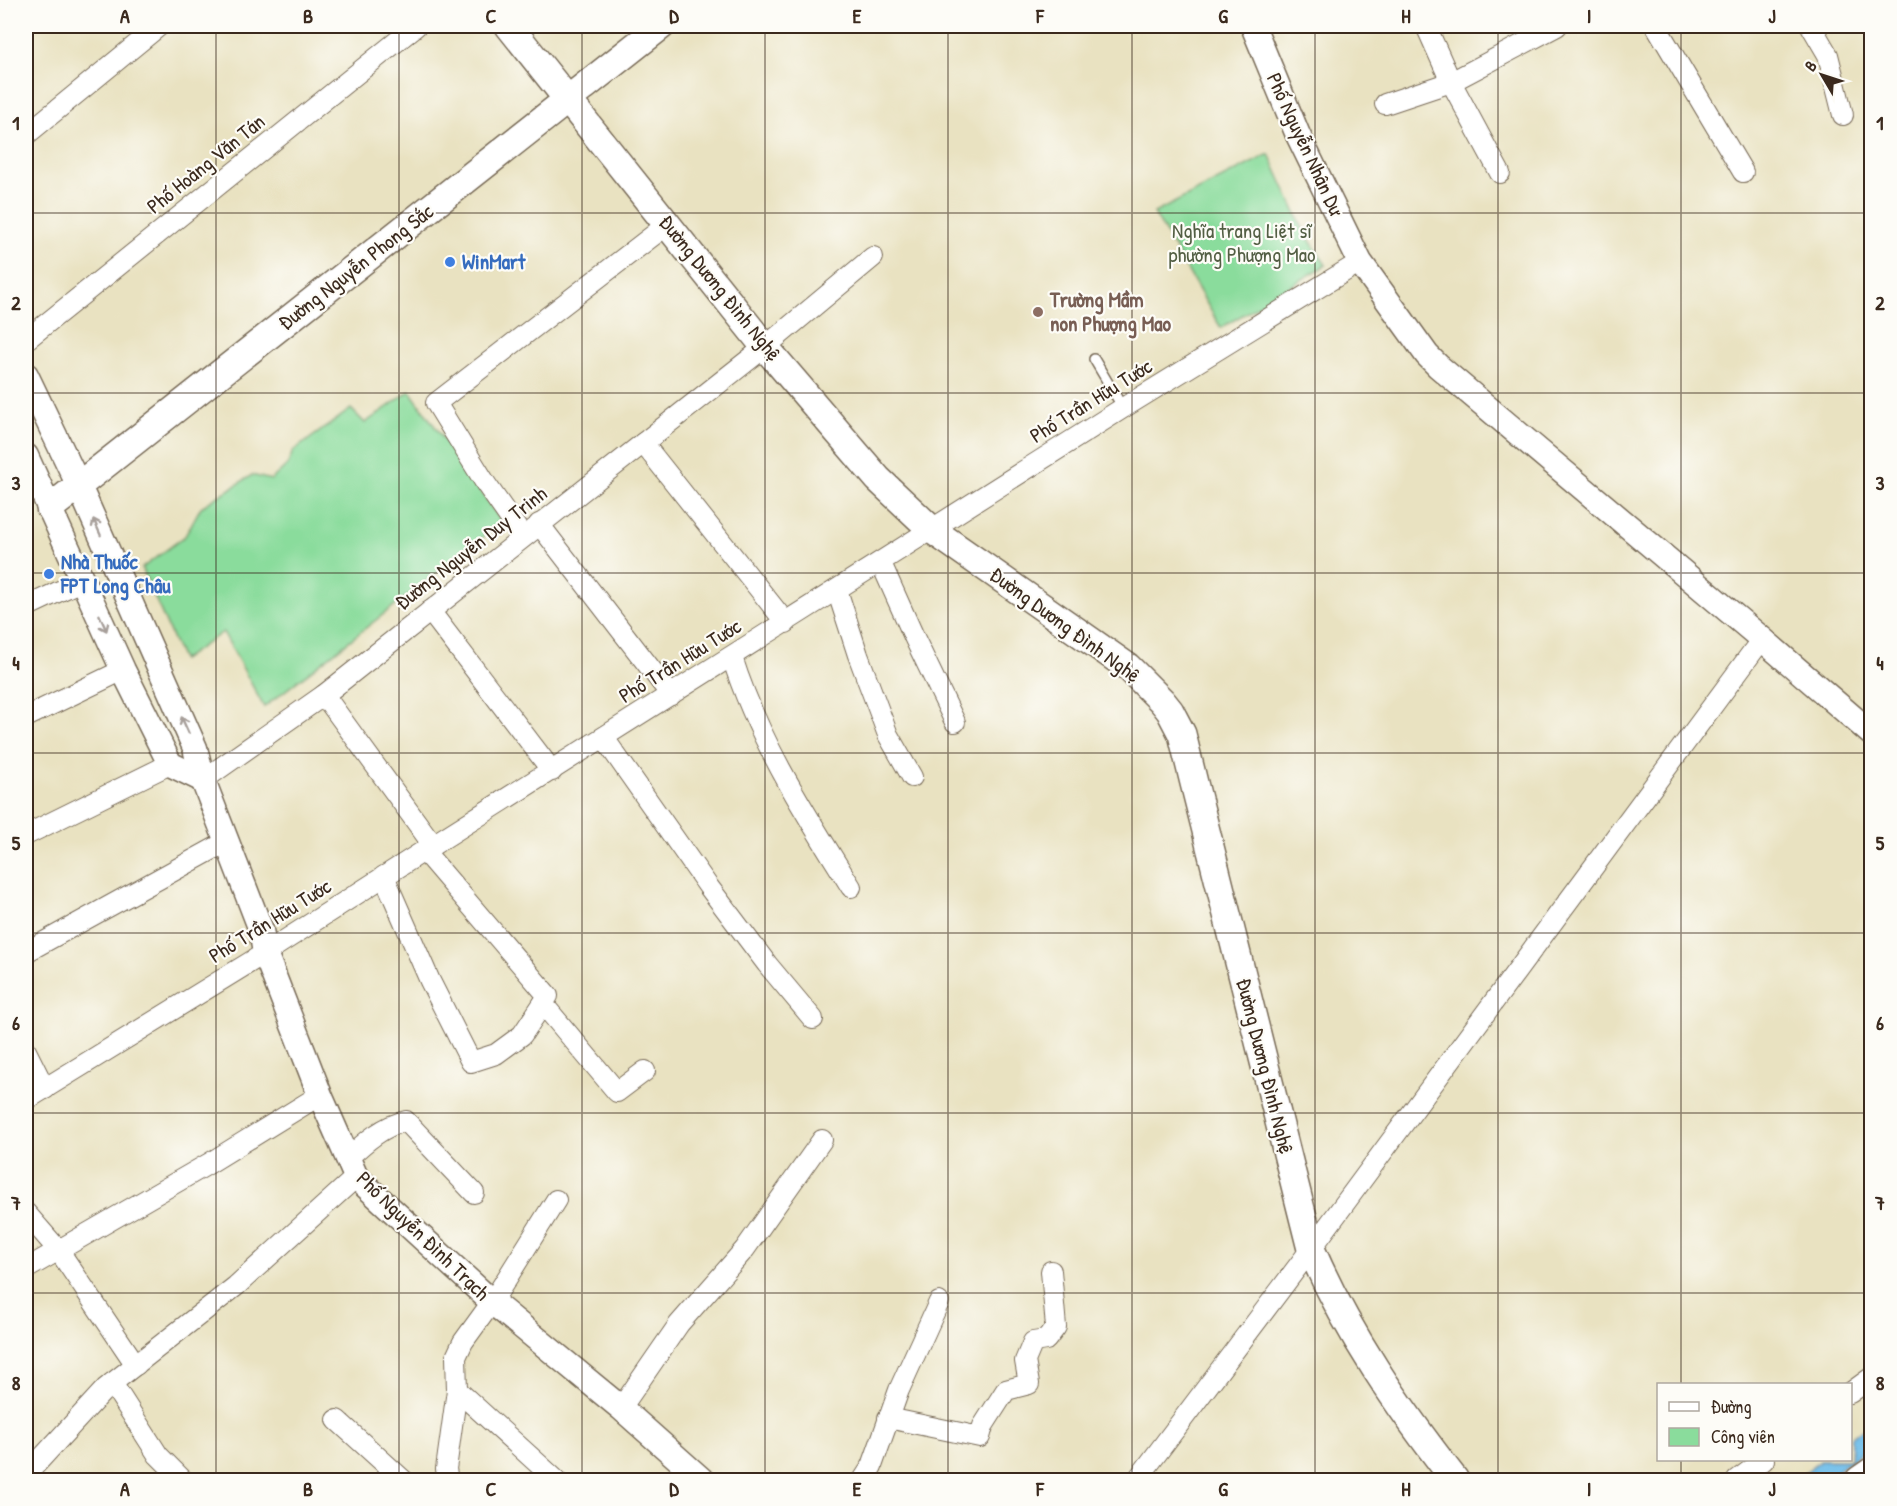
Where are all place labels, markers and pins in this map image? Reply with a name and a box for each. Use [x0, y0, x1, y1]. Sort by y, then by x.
place label: WinMart [462, 247, 526, 276]
marker: WinMart [443, 255, 457, 269]
place label: Trường Mầm non Phượng Mao [1049, 285, 1171, 339]
marker: Trường Mầm non Phượng Mao [1031, 305, 1045, 319]
place label: Nhà Thuốc FPT Long Châu [60, 547, 171, 601]
marker: Nhà Thuốc FPT Long Châu [42, 567, 56, 581]

